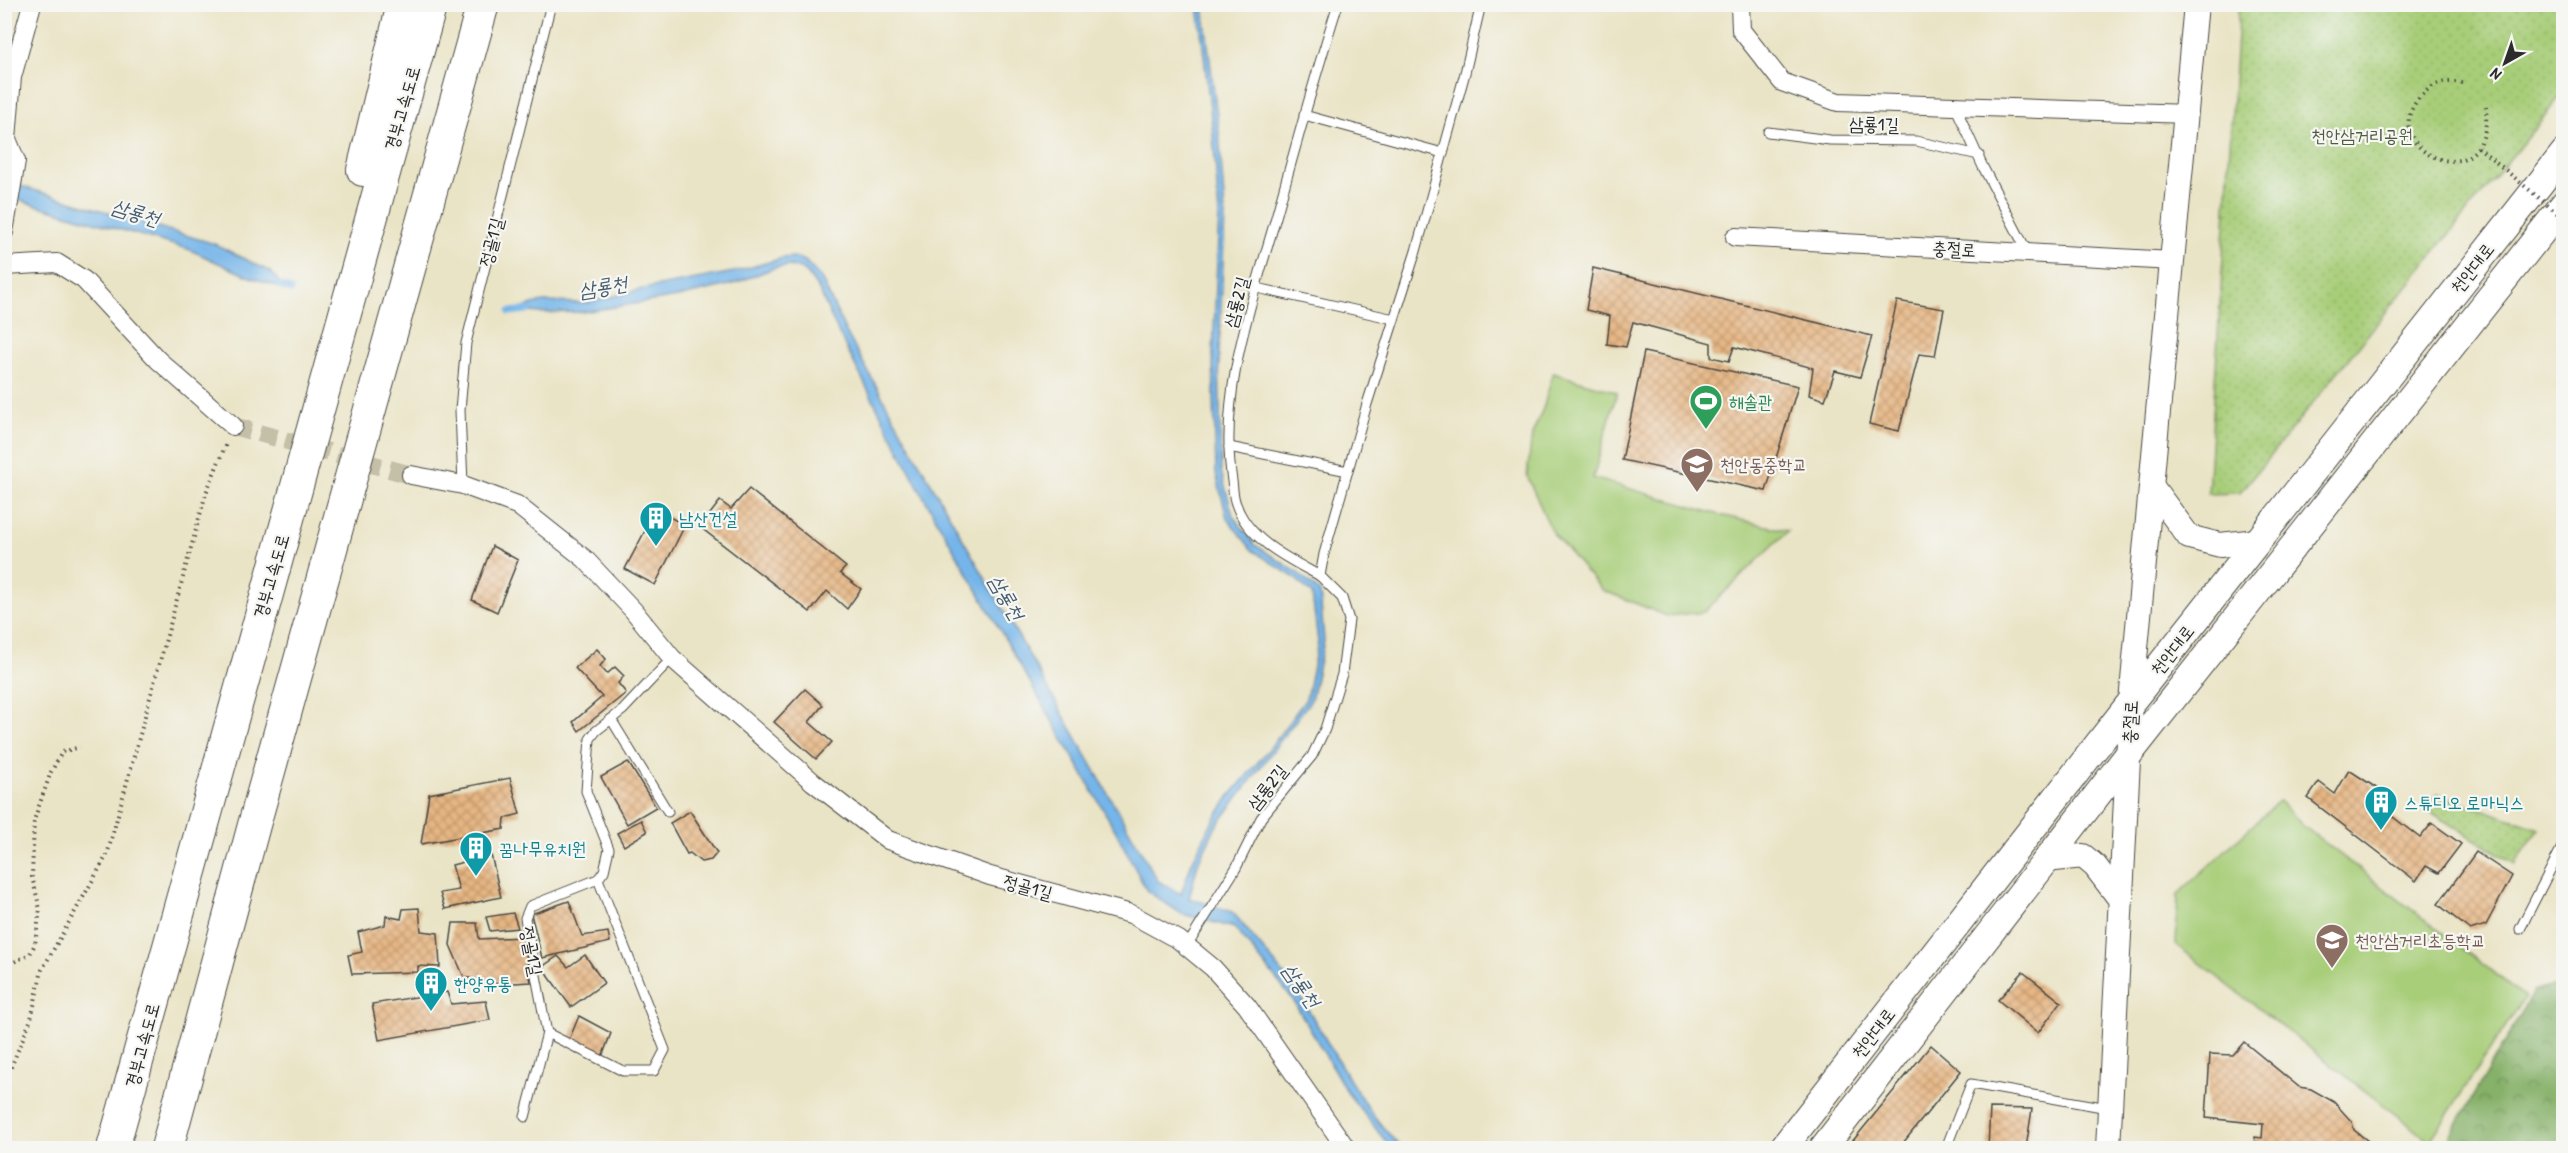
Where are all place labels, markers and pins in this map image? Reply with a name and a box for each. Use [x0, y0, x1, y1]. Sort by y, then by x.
sports icon: 해솔관 [1688, 383, 1724, 430]
place label: 해솔관 [1729, 389, 1772, 414]
school or university icon: 천안동중학교 [1679, 446, 1715, 493]
place label: 천안동중학교 [1720, 452, 1807, 477]
building icon: 남산건설 [638, 500, 674, 547]
place label: 남산건설 [679, 506, 737, 531]
building icon: 스튜디오 로마닉스 [2363, 784, 2399, 831]
place label: 스튜디오 로마닉스 [2404, 790, 2524, 815]
building icon: 꿈나무유치원 [458, 830, 494, 877]
place label: 꿈나무유치원 [499, 836, 586, 861]
school or university icon: 천안삼거리초등학교 [2314, 922, 2350, 969]
place label: 천안삼거리초등학교 [2355, 928, 2485, 953]
building icon: 한양유통 [413, 965, 449, 1012]
place label: 한양유통 [454, 971, 512, 996]

